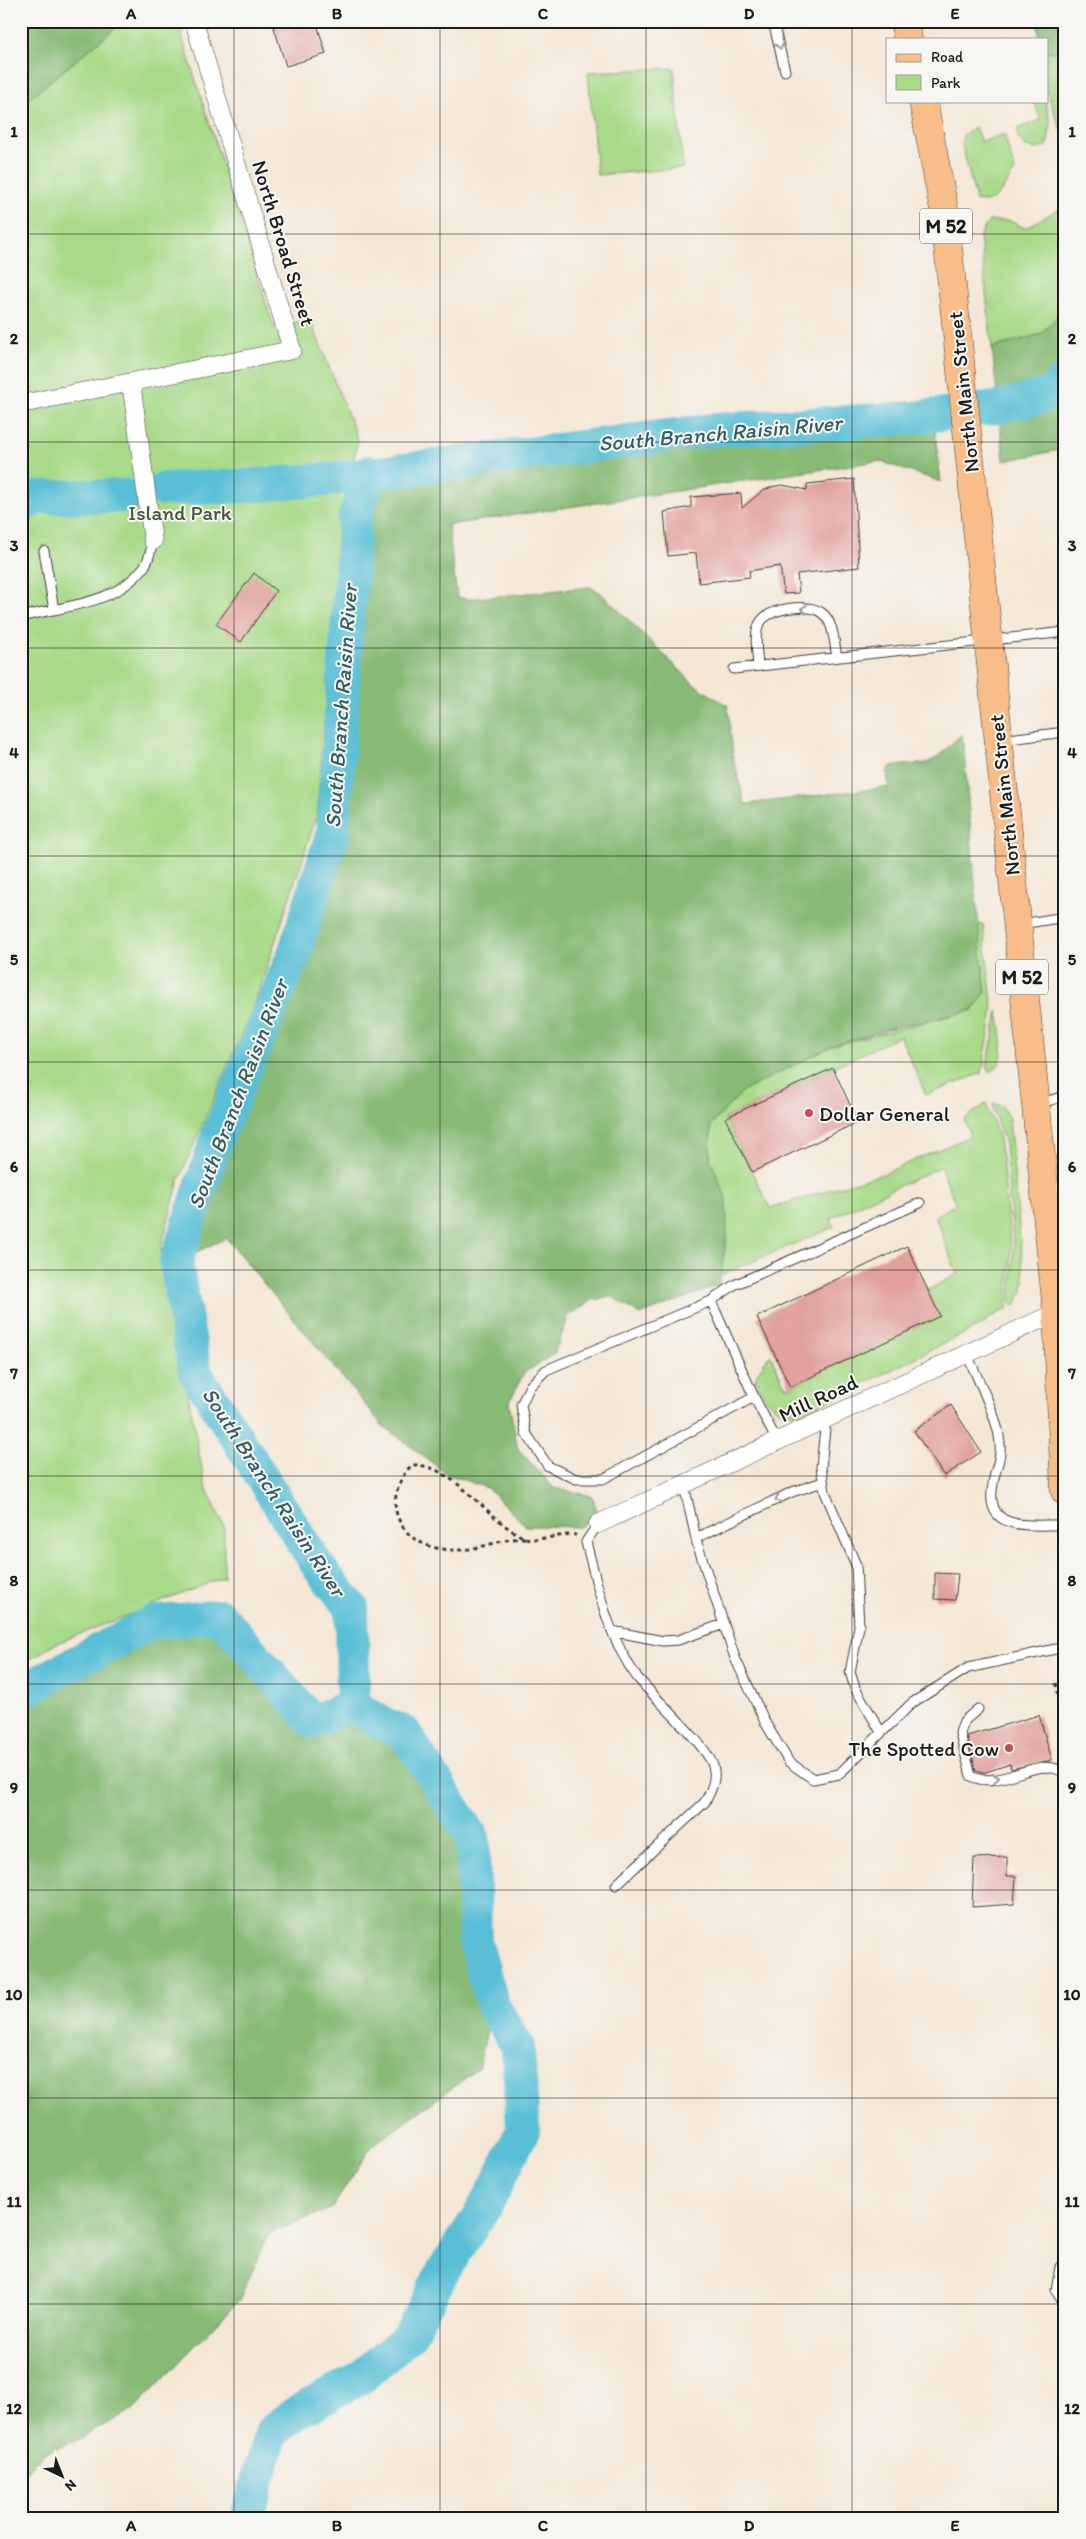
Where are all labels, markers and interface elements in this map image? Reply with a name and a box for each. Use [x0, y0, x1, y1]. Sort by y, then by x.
text: A [125, 4, 137, 23]
text: B [332, 4, 343, 23]
text: C [538, 4, 549, 23]
text: D [744, 4, 755, 23]
text: E [951, 4, 960, 23]
legend [886, 38, 1048, 102]
one-way arrow [774, 41, 785, 50]
text: Road [931, 48, 964, 66]
text: Park [931, 74, 961, 92]
text: 1 [10, 122, 18, 141]
text: 1 [1068, 122, 1076, 141]
street label: North Broad Street [247, 157, 321, 329]
road number: M 52 [920, 208, 972, 244]
street label: North Main Street [942, 310, 984, 474]
text: 2 [10, 329, 19, 348]
text: 2 [1068, 329, 1077, 348]
water label: South Branch Raisin River [597, 409, 845, 457]
park label: Island Park [128, 500, 232, 525]
text: 3 [10, 536, 19, 555]
text: 3 [1068, 536, 1077, 555]
water label: South Branch Raisin River [319, 581, 363, 829]
one-way arrow [799, 604, 807, 615]
street label: North Main Street [983, 713, 1025, 877]
text: 4 [9, 743, 19, 762]
text: 4 [1067, 743, 1077, 762]
text: 5 [10, 950, 19, 969]
text: 5 [1068, 950, 1077, 969]
road number: M 52 [996, 960, 1048, 994]
water label: South Branch Raisin River [182, 973, 295, 1213]
place label: Dollar General [819, 1101, 950, 1126]
marker: Dollar General [803, 1107, 815, 1119]
text: 6 [10, 1157, 19, 1176]
text: 6 [1068, 1157, 1077, 1176]
text: 7 [9, 1364, 18, 1383]
text: 7 [1067, 1364, 1076, 1383]
street label: Mill Road [774, 1369, 862, 1427]
water label: South Branch Raisin River [196, 1382, 353, 1604]
one-way arrow [774, 1493, 783, 1504]
text: 8 [10, 1571, 19, 1590]
text: 8 [1068, 1571, 1077, 1590]
place label: The Spotted Cow [849, 1736, 999, 1761]
marker: The Spotted Cow [1003, 1742, 1015, 1754]
one-way arrow [992, 1773, 1000, 1784]
text: 9 [10, 1778, 18, 1797]
text: 9 [1068, 1778, 1076, 1797]
text: 10 [5, 1985, 23, 2004]
text: 10 [1063, 1985, 1081, 2004]
text: 11 [7, 2192, 22, 2211]
text: 11 [1065, 2192, 1080, 2211]
text: 12 [6, 2399, 23, 2418]
text: 12 [1064, 2399, 1081, 2418]
north arrow [38, 2452, 88, 2502]
text: N [61, 2476, 80, 2495]
text: A [125, 2516, 137, 2535]
text: B [332, 2516, 343, 2535]
text: C [538, 2516, 549, 2535]
text: D [744, 2516, 755, 2535]
text: E [951, 2516, 960, 2535]

